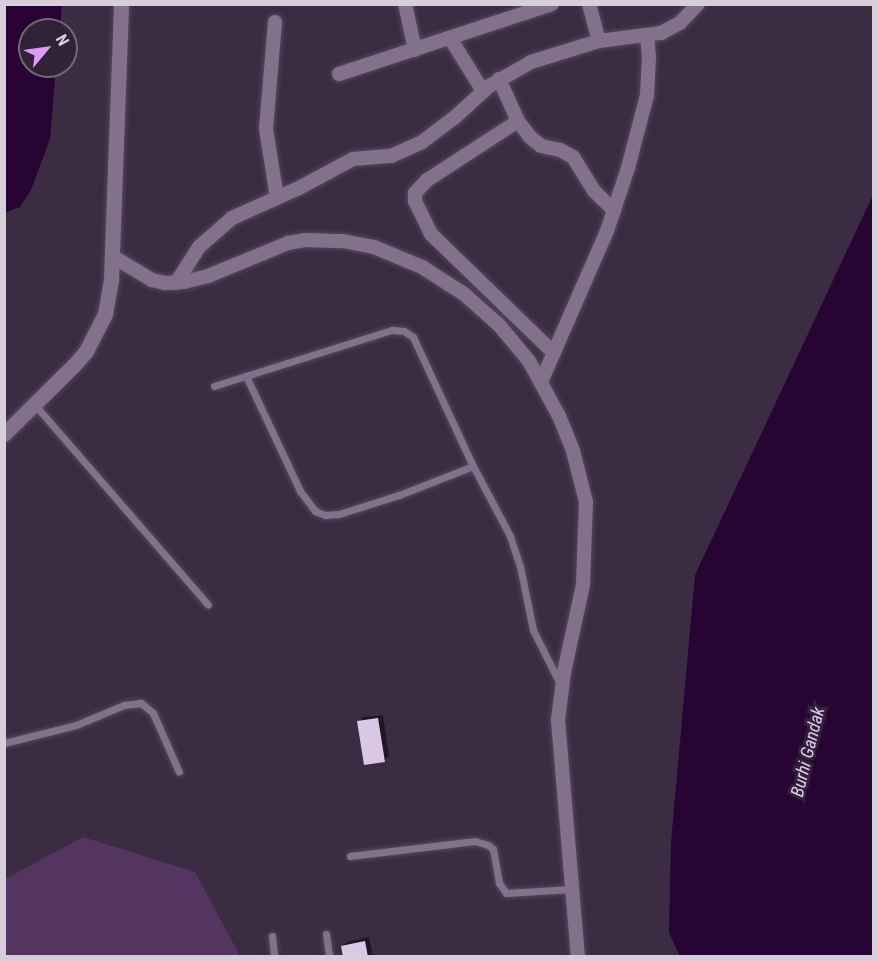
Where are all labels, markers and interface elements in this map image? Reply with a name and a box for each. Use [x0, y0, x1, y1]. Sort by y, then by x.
north arrow [18, 18, 78, 78]
text: N [52, 31, 73, 49]
water label: Burhi Gandak [786, 705, 830, 799]

